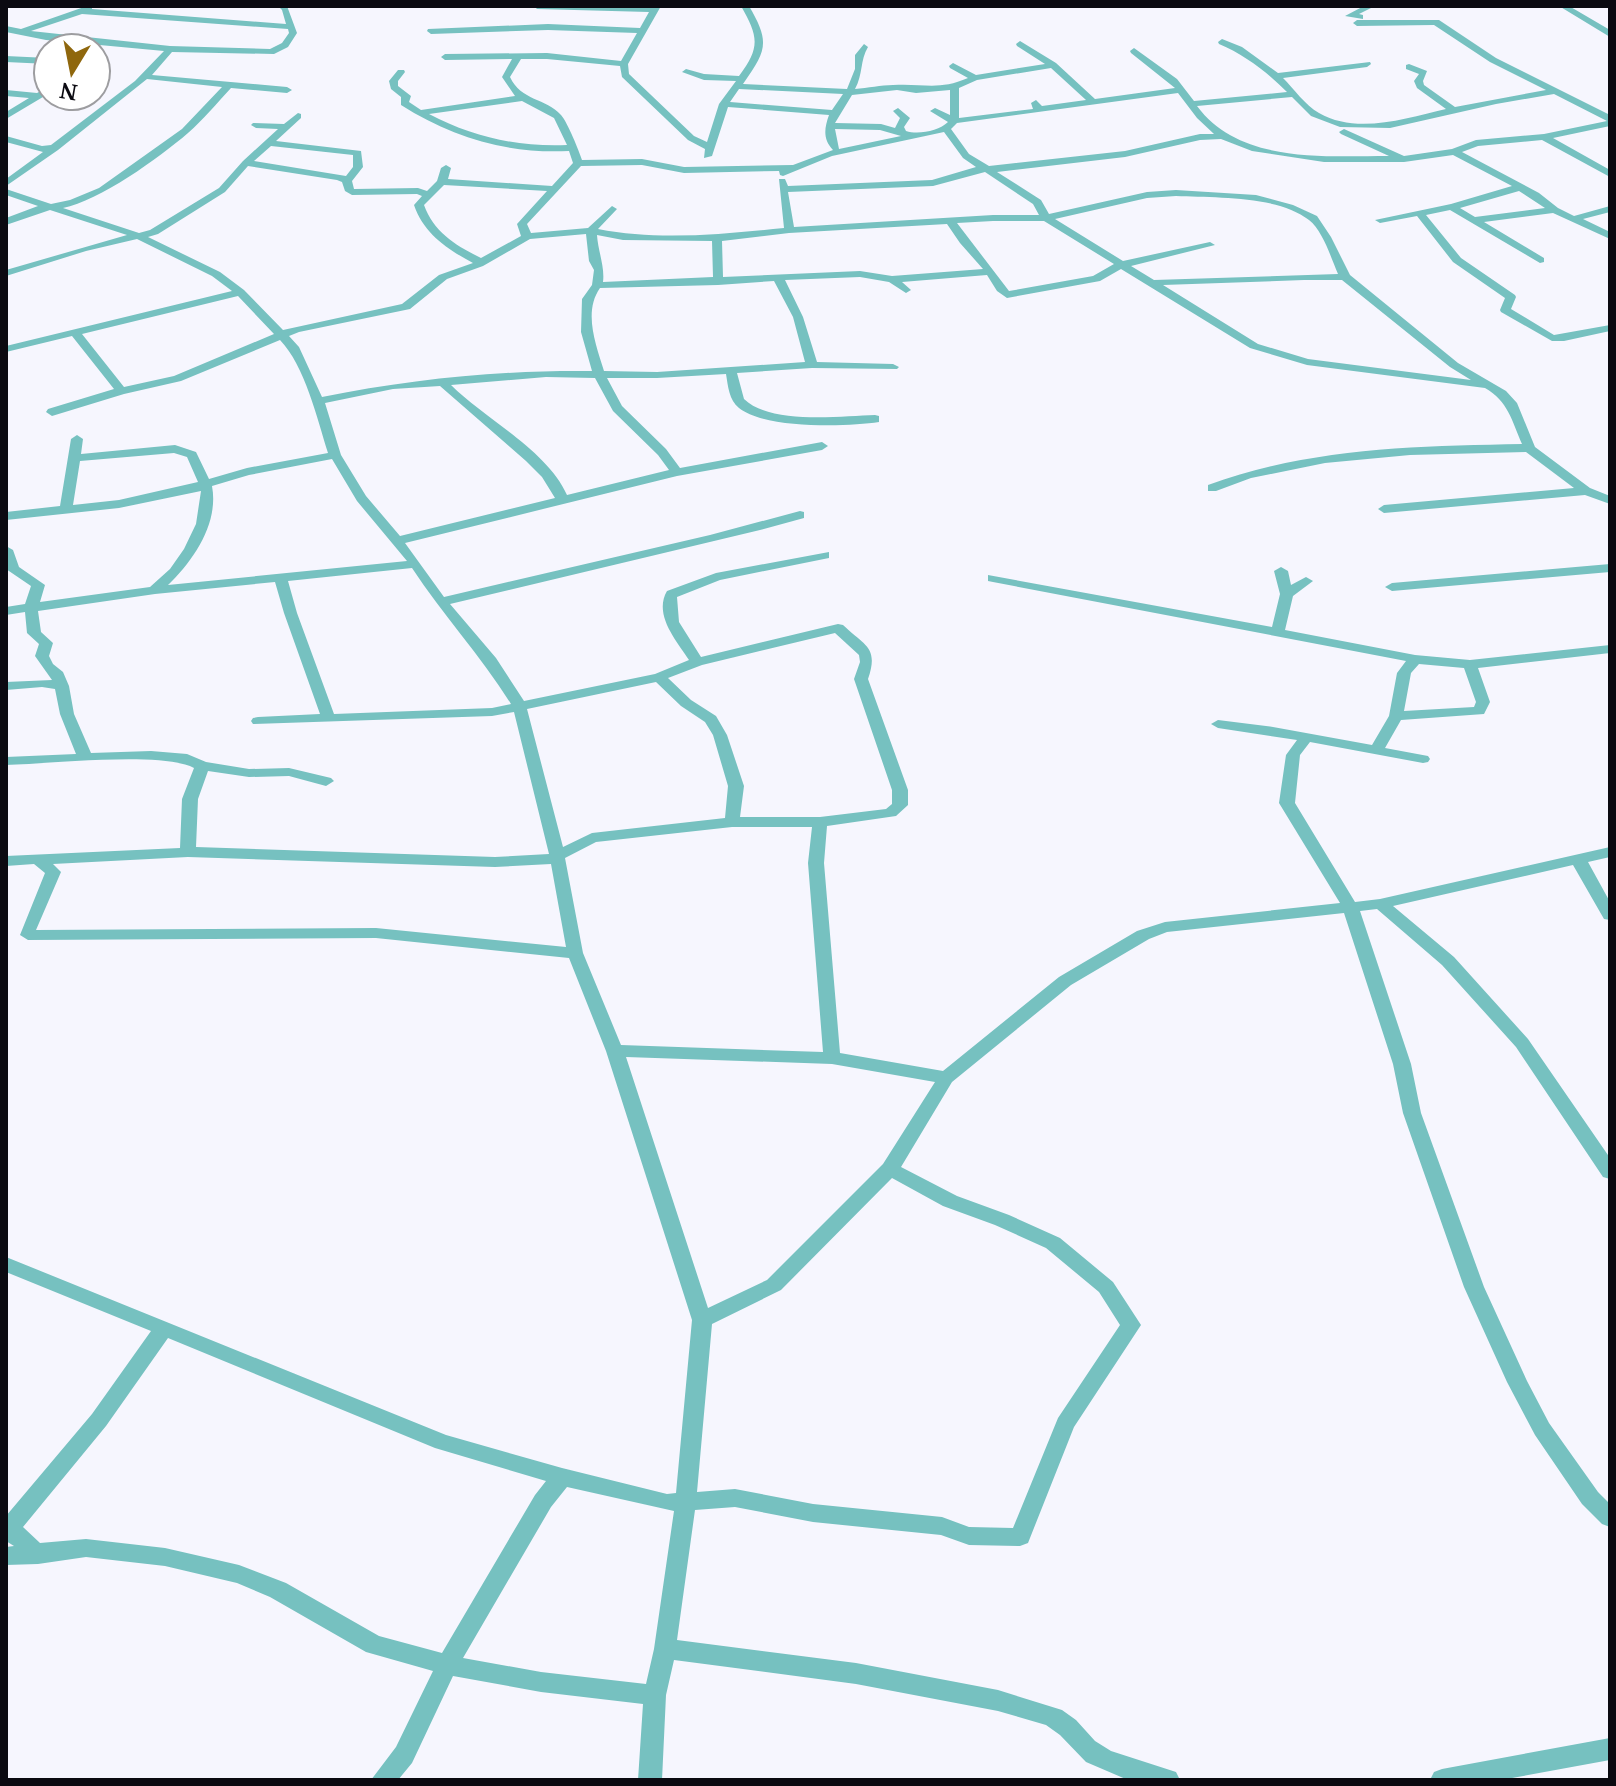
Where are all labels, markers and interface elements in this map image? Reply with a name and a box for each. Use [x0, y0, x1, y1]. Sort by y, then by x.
north arrow [32, 32, 112, 112]
text: N [57, 76, 79, 109]

